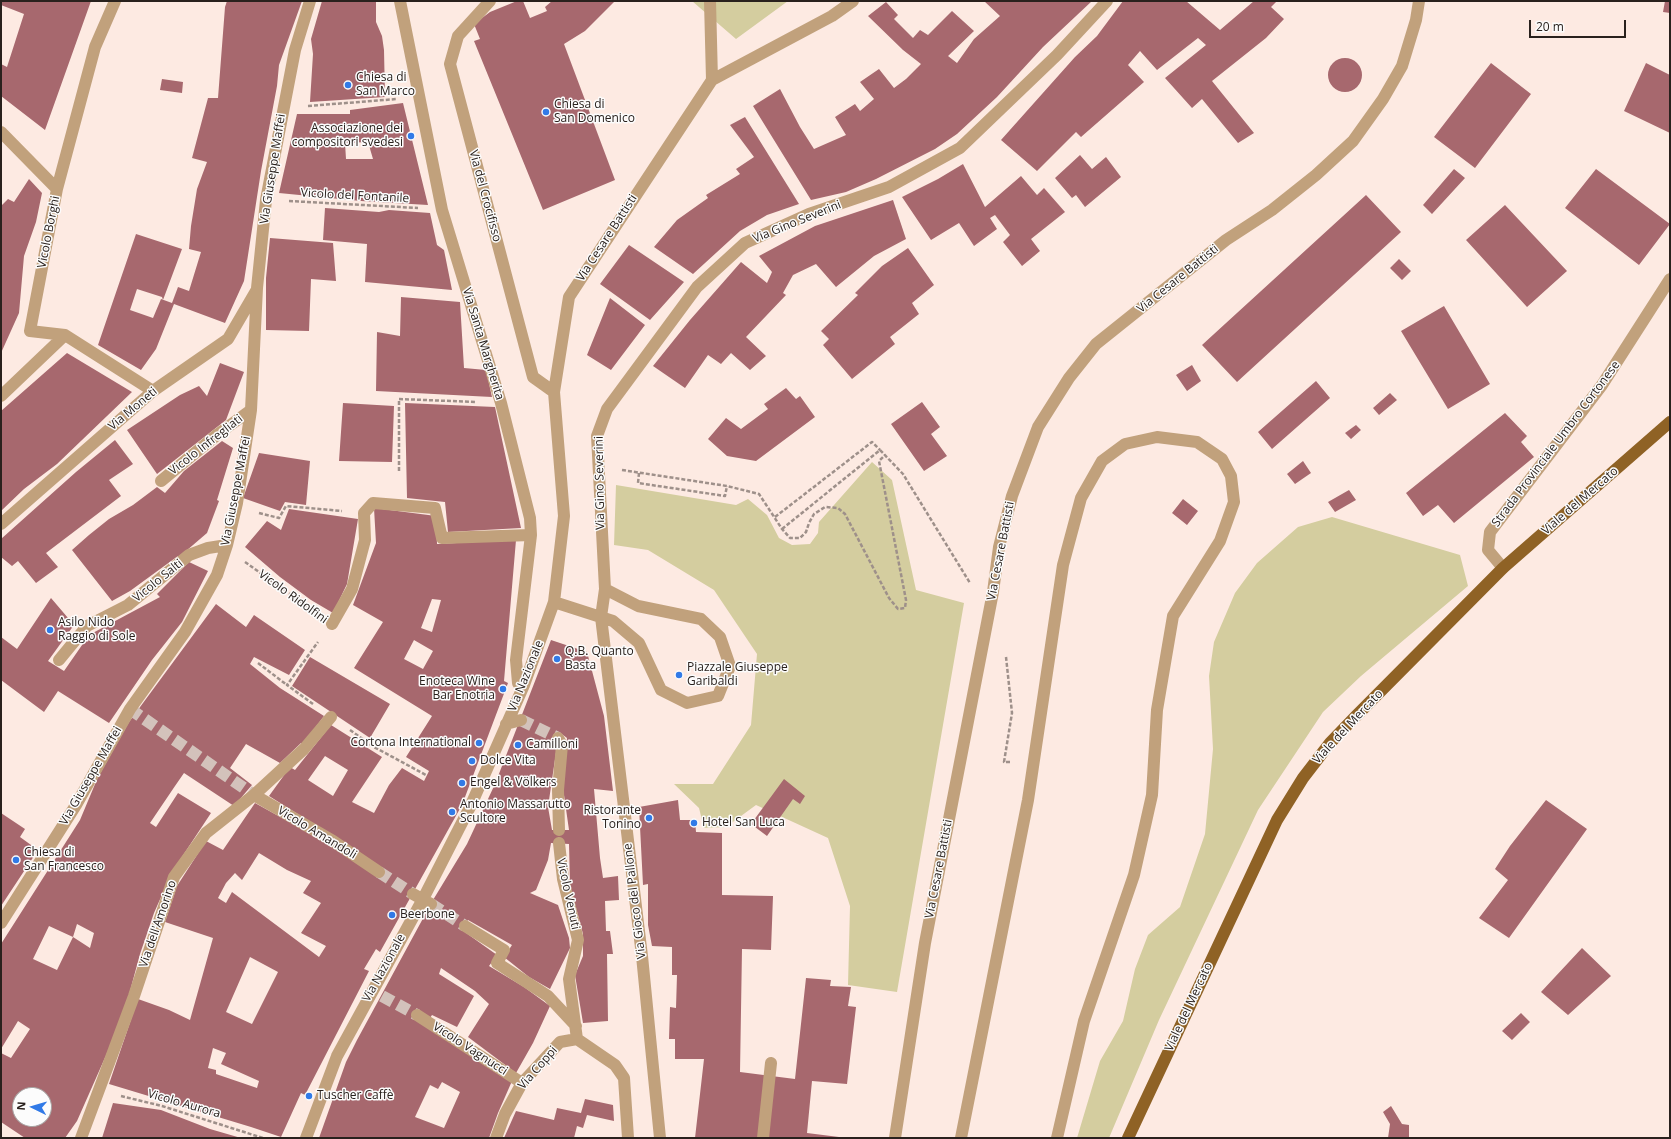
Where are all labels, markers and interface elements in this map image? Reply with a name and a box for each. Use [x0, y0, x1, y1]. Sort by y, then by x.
scale bar [1531, 12, 1628, 38]
text: 20 m [1536, 18, 1564, 35]
place label: Chiesa di San Marco [356, 71, 415, 99]
marker: Chiesa di San Marco [343, 80, 353, 90]
place label: Chiesa di San Domenico [554, 98, 635, 126]
marker: Chiesa di San Domenico [541, 107, 551, 117]
street label: Via Giuseppe Maffei [257, 113, 289, 225]
place label: Associazione dei compositori svedesi [292, 122, 403, 150]
marker: Associazione dei compositori svedesi [406, 131, 416, 141]
street label: Via del Crocifisso [466, 149, 504, 243]
street label: Vicolo del Fontanile [300, 186, 410, 206]
street label: Via Cesare Battisti [574, 192, 640, 284]
street label: Vicolo Borghi [35, 195, 63, 269]
street label: Via Gino Severini [751, 198, 843, 246]
street label: Via Cesare Battisti [1134, 242, 1222, 316]
street label: Via Santa Margherita [459, 286, 507, 402]
street label: Strada Provinciale Umbro Cortonese [1489, 358, 1623, 530]
street label: Via Moneti [106, 384, 160, 434]
street label: Vicolo Infregliati [166, 412, 246, 478]
street label: Via Giuseppe Maffei [218, 435, 254, 547]
street label: Via Gino Severini [592, 436, 608, 530]
street label: Viale del Mercato [1539, 464, 1621, 538]
street label: Via Cesare Battisti [984, 500, 1018, 602]
street label: Vicolo Salti [130, 556, 186, 606]
street label: Vicolo Ridolfini [256, 567, 330, 627]
place label: Asilo Nido Raggio di Sole [58, 616, 136, 644]
marker: Asilo Nido Raggio di Sole [45, 625, 55, 635]
street label: Via Nazionale [505, 638, 547, 714]
place label: Q.B. Quanto Basta [565, 645, 634, 673]
marker: Q.B. Quanto Basta [552, 654, 562, 664]
place label: Piazzale Giuseppe Garibaldi [687, 661, 788, 689]
marker: Piazzale Giuseppe Garibaldi [674, 670, 684, 680]
place label: Enoteca Wine Bar Enotria [419, 675, 495, 703]
marker: Enoteca Wine Bar Enotria [498, 684, 508, 694]
street label: Viale del Mercato [1310, 687, 1386, 767]
street label: Via Giuseppe Maffei [57, 724, 125, 828]
place label: Cortona International [350, 736, 471, 750]
marker: Cortona International [474, 738, 484, 748]
place label: Camilloni [526, 738, 578, 752]
marker: Camilloni [513, 740, 523, 750]
place label: Dolce Vita [480, 754, 536, 768]
marker: Dolce Vita [467, 756, 477, 766]
place label: Engel & Völkers [470, 776, 556, 790]
marker: Engel & Völkers [457, 778, 467, 788]
place label: Antonio Massarutto Scultore [460, 798, 571, 826]
street label: Vicolo Amandoli [275, 804, 359, 862]
place label: Ristorante Tonino [583, 804, 641, 832]
marker: Antonio Massarutto Scultore [447, 807, 457, 817]
marker: Ristorante Tonino [644, 813, 654, 823]
place label: Hotel San Luca [702, 816, 785, 830]
marker: Hotel San Luca [689, 818, 699, 828]
street label: Via Cesare Battisti [922, 818, 956, 920]
street label: Via Gioco del Pallone [621, 842, 649, 960]
place label: Chiesa di San Francesco [24, 846, 104, 874]
marker: Chiesa di San Francesco [11, 855, 21, 865]
street label: Vicolo Venuti [553, 857, 583, 931]
street label: Via dell'Amorino [136, 879, 180, 969]
place label: Beerbone [400, 908, 455, 922]
marker: Beerbone [387, 910, 397, 920]
street label: Via Nazionale [359, 932, 409, 1004]
street label: Viale del Mercato [1162, 960, 1216, 1054]
street label: Vicolo Vagnucci [430, 1020, 510, 1078]
street label: Via Coppi [515, 1043, 561, 1093]
north arrow [12, 1087, 52, 1127]
street label: Vicolo Aurora [146, 1087, 222, 1121]
place label: Tuscher Caffè [317, 1089, 394, 1103]
marker: Tuscher Caffè [304, 1091, 314, 1101]
text: N [13, 1101, 28, 1111]

